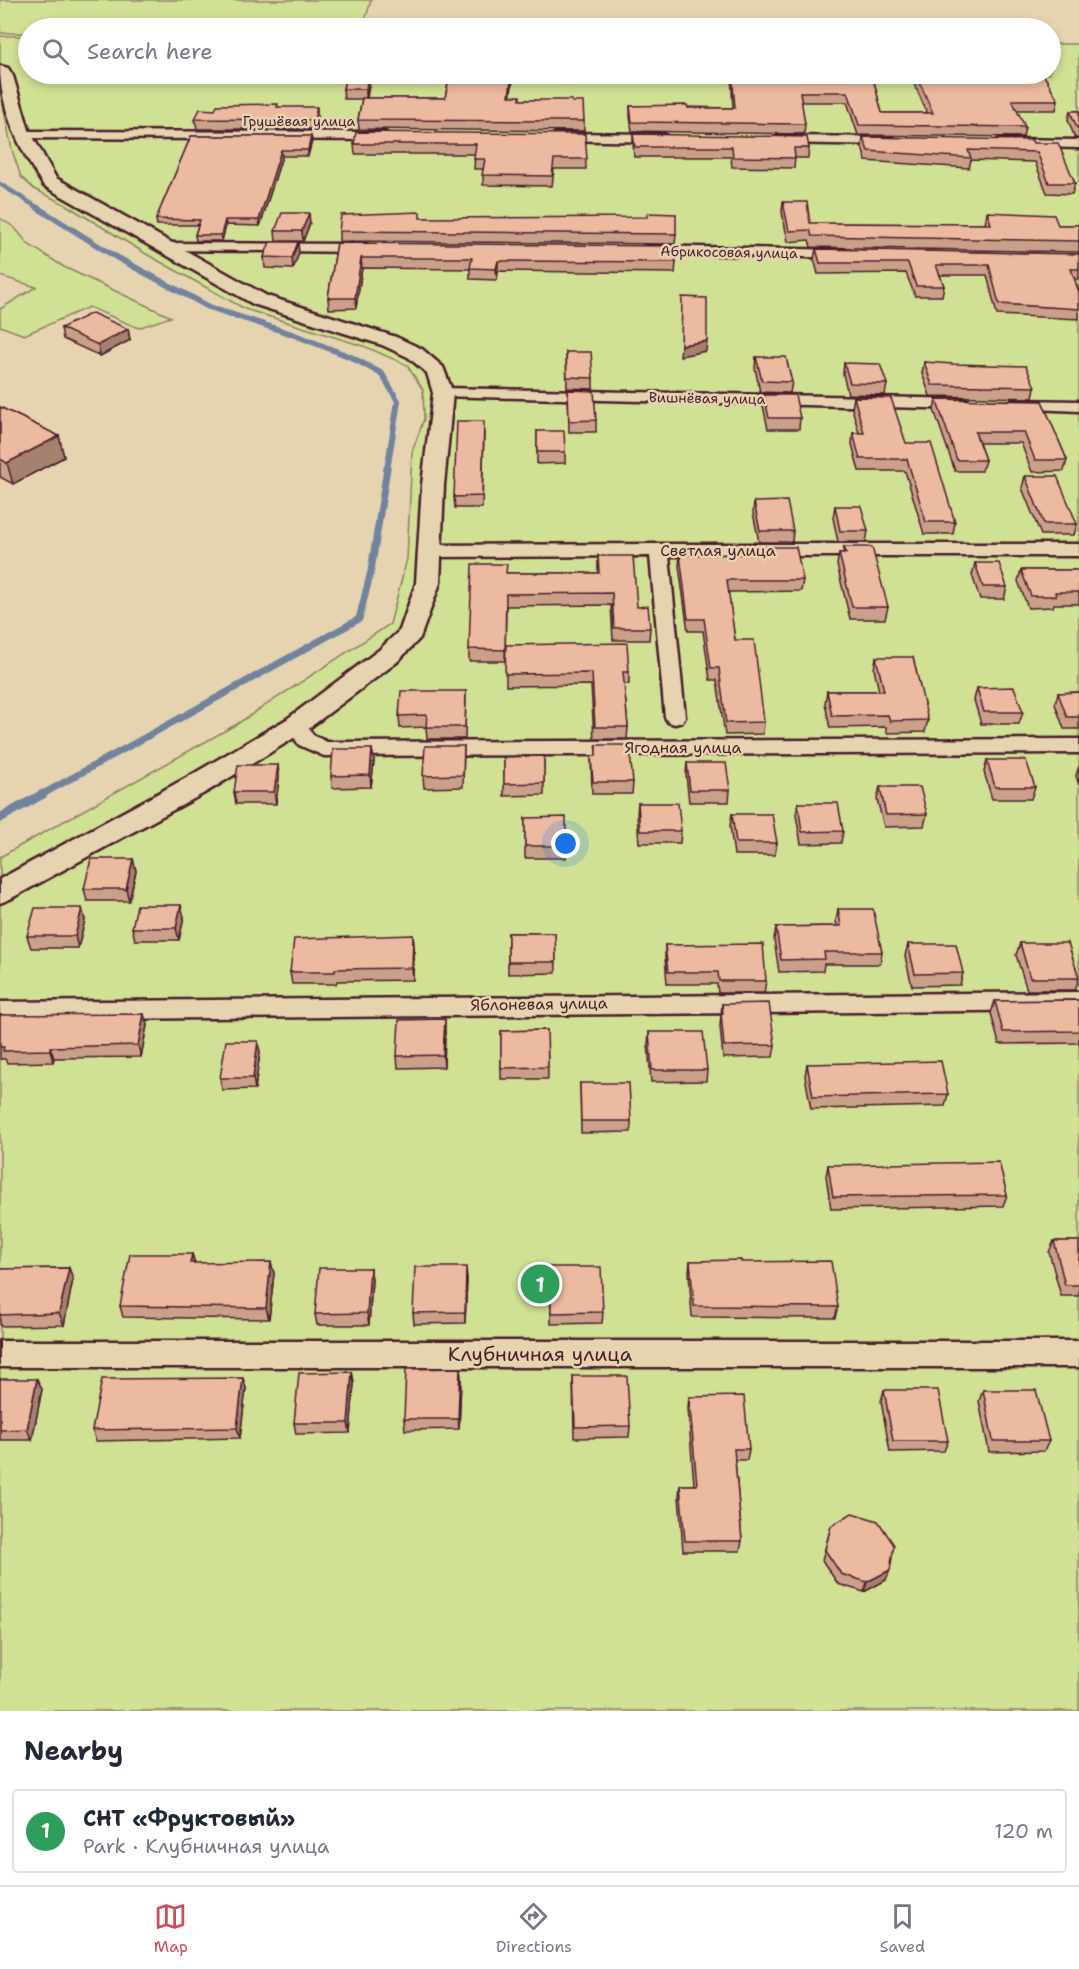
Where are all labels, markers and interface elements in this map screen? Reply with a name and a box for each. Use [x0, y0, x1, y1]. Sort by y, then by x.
search box [18, 18, 1061, 84]
icon: search [39, 35, 72, 68]
text: Search here [87, 37, 213, 66]
street label: Грушёвая улица [243, 112, 356, 130]
street label: Абрикосовая улица [660, 242, 798, 262]
street label: Вишнёвая улица [649, 388, 766, 408]
street label: Светлая улица [660, 540, 776, 561]
street label: Ягодная улица [624, 737, 742, 758]
your location [551, 829, 580, 858]
street label: Яблоневая улица [470, 992, 608, 1016]
pin: 1 [520, 1262, 560, 1306]
street label: Клубничная улица [448, 1341, 633, 1367]
text: Nearby [24, 1733, 123, 1768]
text: СНТ «Фруктовый» [83, 1804, 295, 1833]
text: 1 [41, 1818, 50, 1844]
text: 120 m [994, 1818, 1053, 1844]
text: Park · Клубничная улица [83, 1833, 330, 1859]
tab: Map [154, 1900, 188, 1957]
tab: Directions [496, 1900, 572, 1957]
tab: Saved [880, 1900, 925, 1957]

